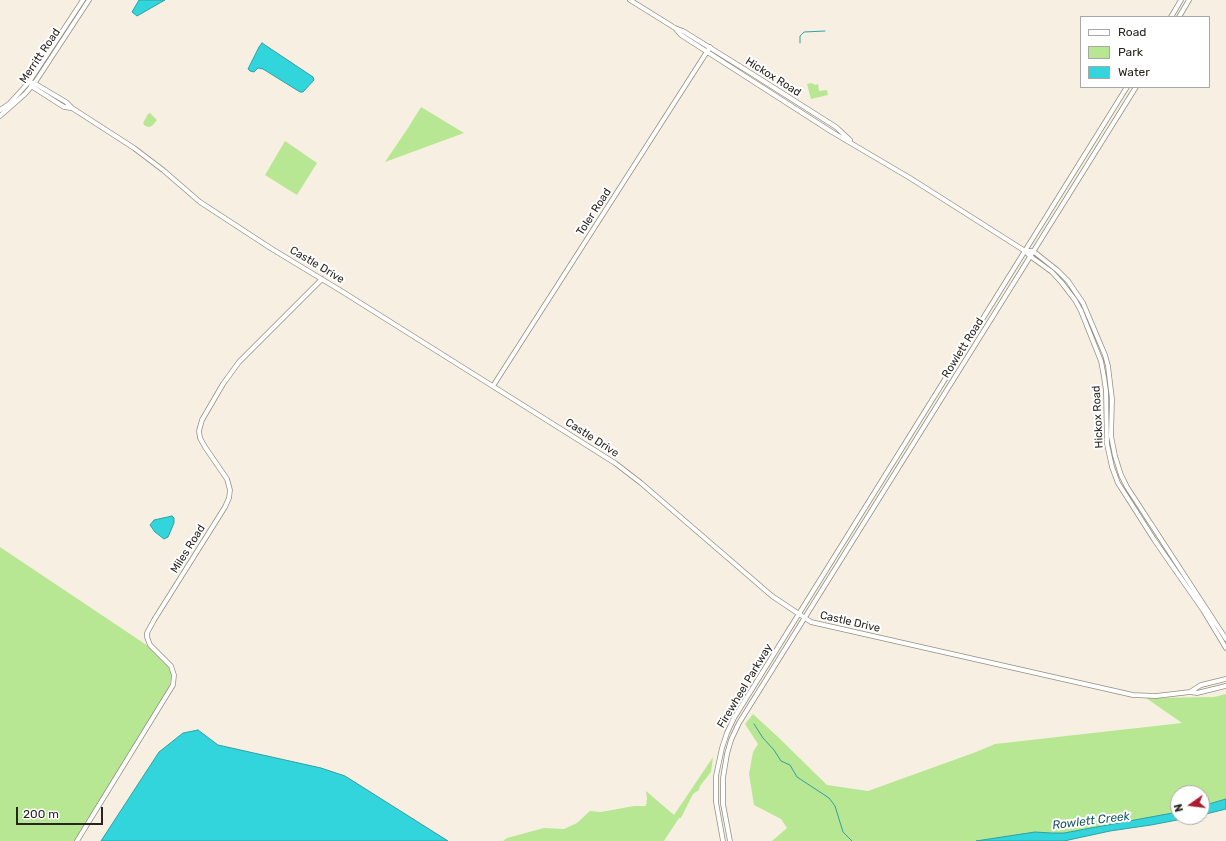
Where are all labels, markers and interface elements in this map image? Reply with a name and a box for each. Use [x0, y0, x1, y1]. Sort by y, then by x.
legend [1080, 16, 1210, 88]
text: Road [1118, 25, 1146, 39]
street label: Merritt Road [17, 26, 63, 86]
text: Park [1118, 45, 1143, 59]
street label: Hickox Road [743, 55, 803, 99]
text: Water [1118, 65, 1150, 79]
street label: Toler Road [574, 186, 614, 238]
street label: Castle Drive [287, 244, 347, 286]
street label: Rowlett Road [939, 316, 987, 380]
street label: Hickox Road [1090, 385, 1106, 449]
street label: Castle Drive [563, 416, 621, 460]
street label: Miles Road [168, 522, 208, 576]
street label: Castle Drive [819, 609, 881, 635]
street label: Firewheel Parkway [715, 641, 775, 731]
north arrow [1170, 785, 1210, 825]
scale bar [18, 799, 105, 825]
text: N [1172, 802, 1186, 813]
text: 200 m [23, 807, 59, 821]
water label: Rowlett Creek [1051, 809, 1131, 833]

